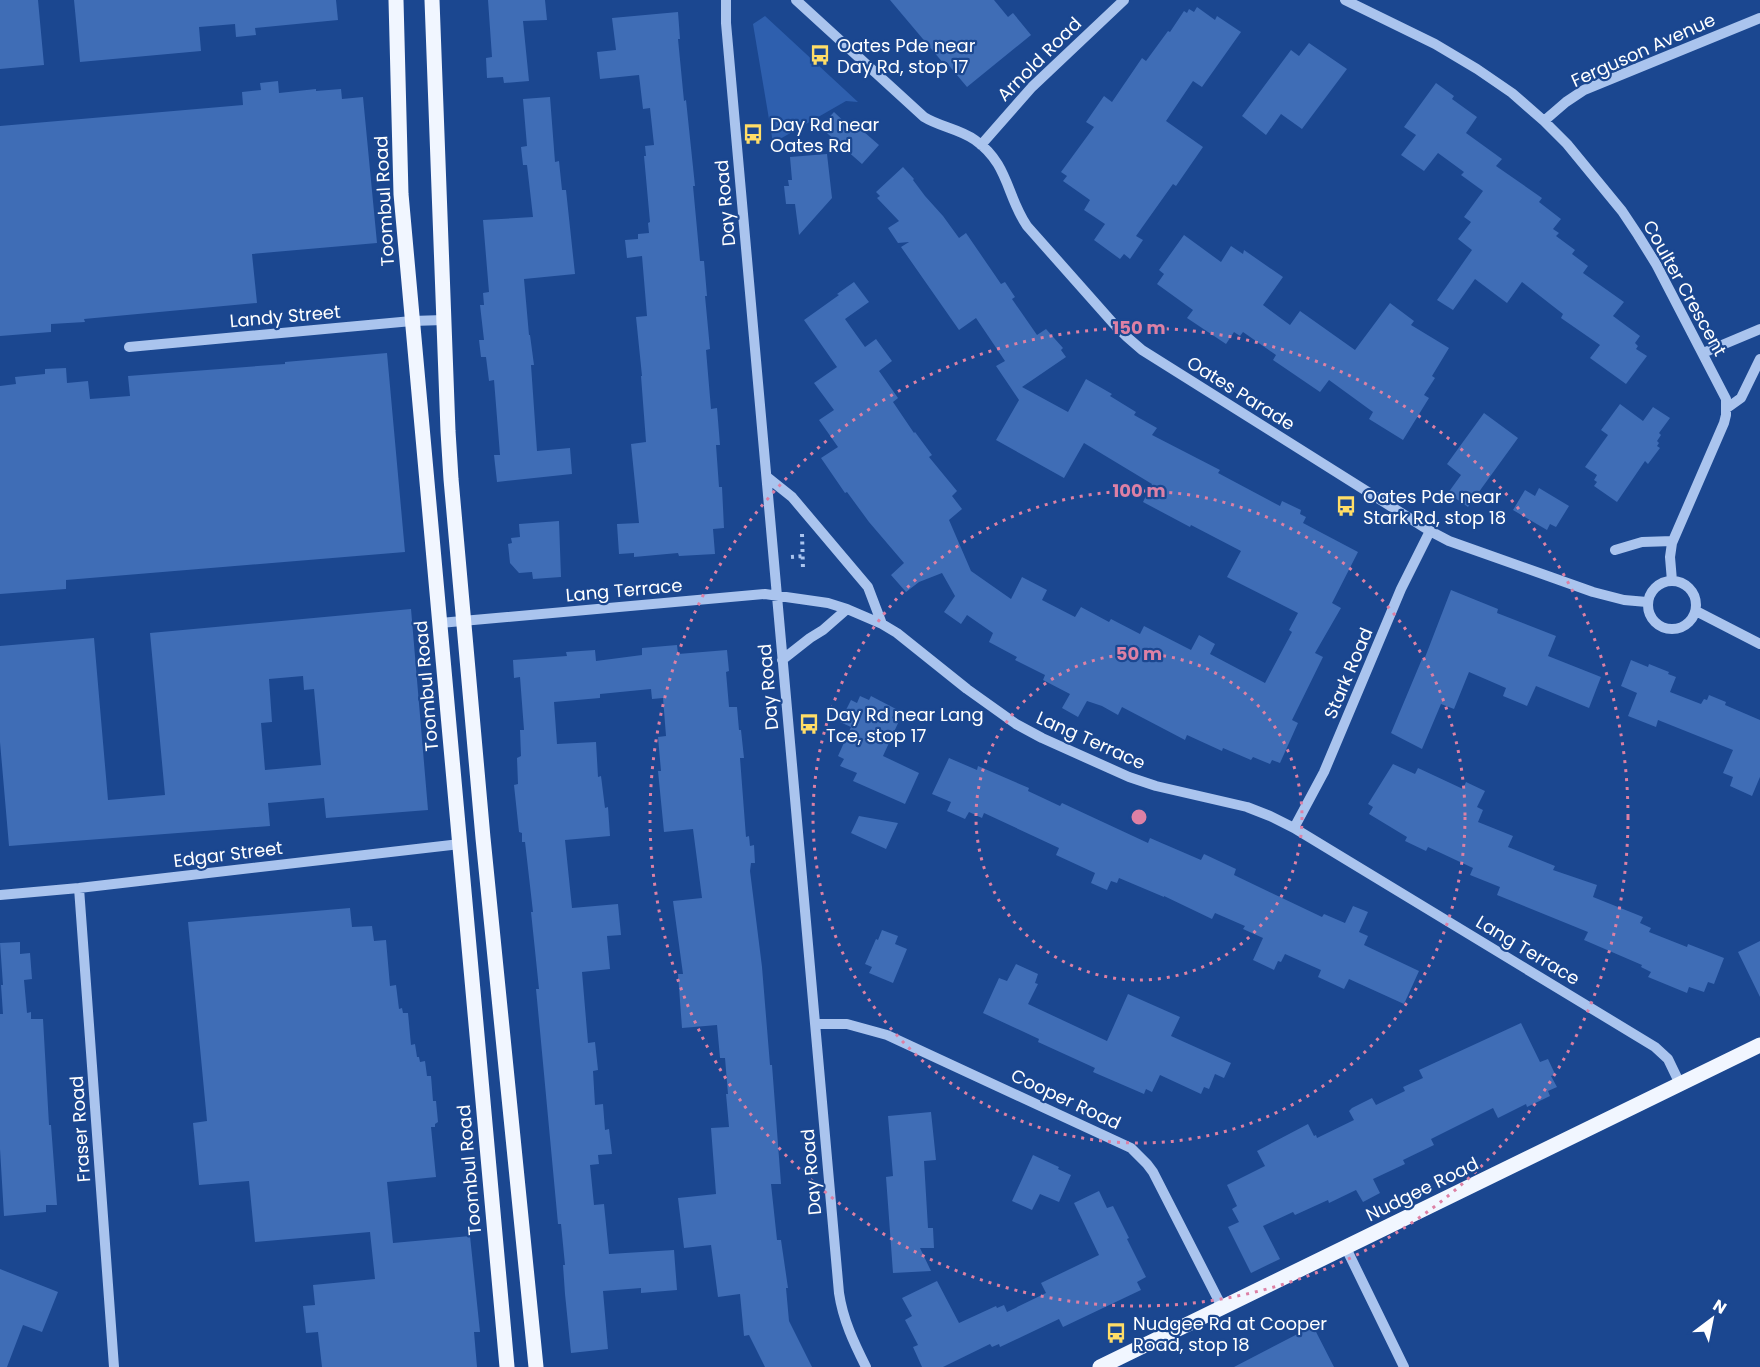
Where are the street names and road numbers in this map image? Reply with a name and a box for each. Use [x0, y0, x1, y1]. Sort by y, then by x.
street label: Ferguson Avenue [1567, 7, 1719, 93]
street label: Arnold Road [991, 11, 1087, 107]
street label: Toombul Road [368, 135, 400, 267]
street label: Day Road [709, 159, 741, 247]
street label: Coulter Crescent [1637, 216, 1733, 360]
street label: Landy Street [228, 299, 342, 333]
street label: Oates Parade [1182, 350, 1300, 436]
street label: Lang Terrace [565, 572, 683, 608]
street label: Toombul Road [408, 620, 444, 752]
street label: Stark Road [1318, 624, 1378, 722]
street label: Day Road [752, 643, 784, 731]
street label: Lang Terrace [1032, 705, 1150, 775]
street label: Edgar Street [172, 835, 284, 873]
street label: Lang Terrace [1471, 909, 1585, 991]
street label: Cooper Road [1007, 1063, 1125, 1135]
street label: Fraser Road [64, 1075, 96, 1183]
street label: Toombul Road [451, 1104, 487, 1236]
street label: Day Road [795, 1128, 827, 1216]
street label: Nudgee Road [1361, 1151, 1483, 1227]

